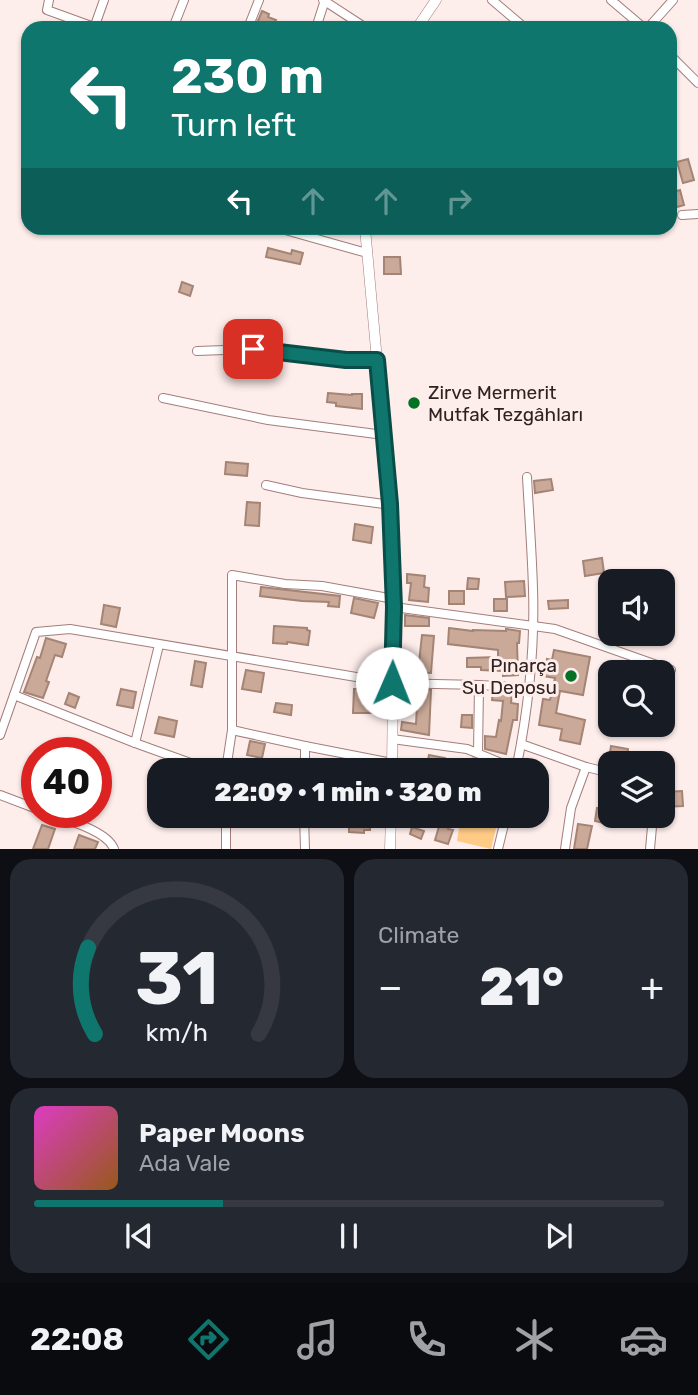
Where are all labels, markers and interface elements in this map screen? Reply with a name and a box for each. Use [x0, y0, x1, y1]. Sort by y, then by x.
text: 230 m [171, 47, 324, 105]
icon: left [56, 49, 147, 140]
text: Turn left [171, 106, 296, 144]
icon: left [221, 182, 259, 220]
icon: ahead [294, 182, 332, 220]
icon: ahead [367, 182, 405, 220]
icon: right [440, 182, 478, 220]
pin [223, 319, 283, 379]
icon: arrive [234, 330, 272, 368]
place label: Zirve Mermerit Mutfak Tezgâhları [428, 381, 583, 426]
marker: Zirve Mermerit Mutfak Tezgâhları [406, 395, 422, 411]
map controls [598, 569, 675, 828]
button: sound [598, 569, 675, 646]
position arrow [355, 646, 429, 720]
place label: Pınarça Su Deposu [462, 654, 557, 699]
button: search [598, 660, 675, 737]
marker: Pınarça Su Deposu [563, 668, 579, 684]
speed limit sign: 40 [21, 737, 112, 828]
button: layers [598, 751, 675, 828]
text: 22:09 · 1 min · 320 m [214, 777, 482, 808]
text: Climate [378, 921, 459, 949]
text: 31 [135, 937, 219, 1023]
text: 21° [479, 956, 564, 1018]
text: − [378, 964, 403, 1010]
text: + [640, 964, 664, 1010]
text: km/h [146, 1018, 208, 1047]
text: Paper Moons [139, 1118, 305, 1149]
text: Ada Vale [139, 1149, 231, 1177]
icon: previous [120, 1217, 158, 1255]
icon: pause [330, 1217, 368, 1255]
icon: next [540, 1217, 578, 1255]
icon: directions [184, 1315, 233, 1364]
icon: music [293, 1315, 342, 1364]
icon: phone [402, 1315, 451, 1364]
icon: climate [510, 1315, 559, 1364]
icon: car [619, 1315, 668, 1364]
text: 22:08 [30, 1320, 124, 1358]

